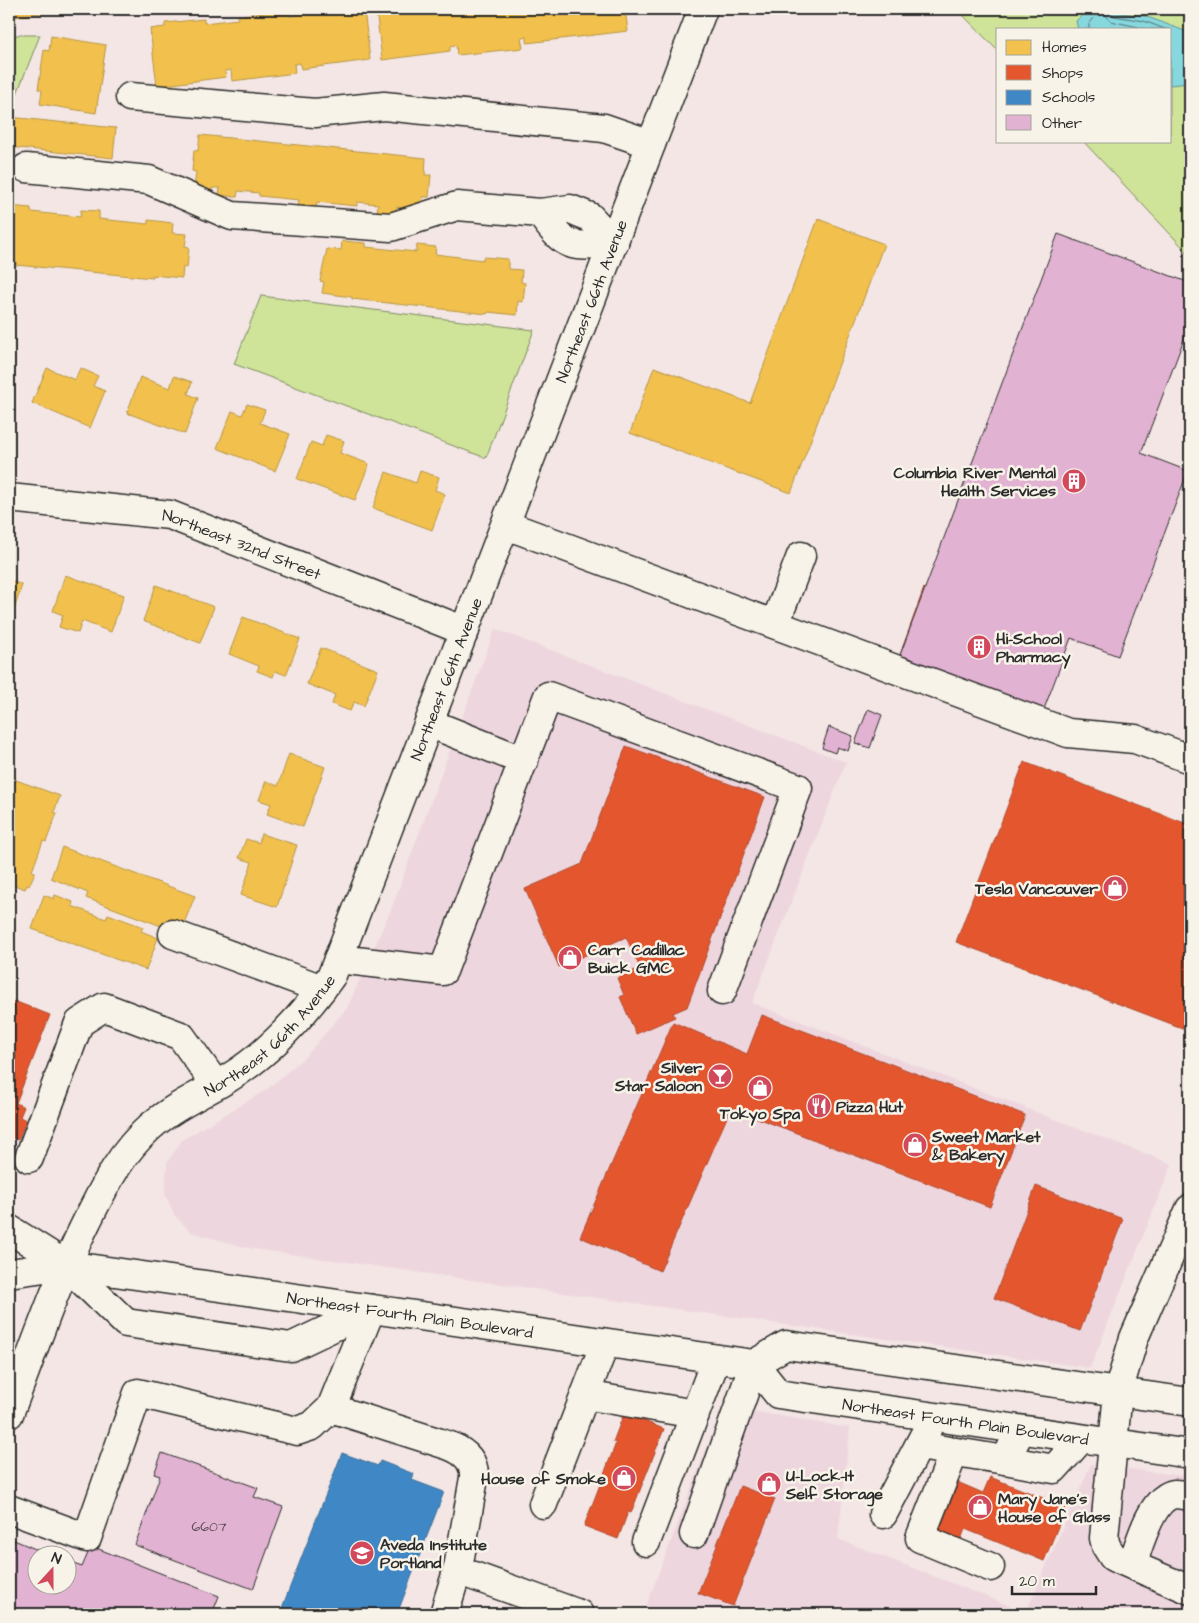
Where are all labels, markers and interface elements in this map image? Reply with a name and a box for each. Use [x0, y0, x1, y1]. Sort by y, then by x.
legend [996, 28, 1172, 142]
text: Homes [1042, 37, 1087, 58]
text: Shops [1042, 63, 1084, 84]
text: Schools [1042, 87, 1096, 108]
text: Other [1042, 113, 1082, 134]
street label: Northeast 66th Avenue [551, 216, 633, 386]
place label: Columbia River Mental Health Services [894, 462, 1056, 502]
building icon: Columbia River Mental Health Services [1061, 468, 1087, 494]
street label: Northeast 32nd Street [161, 504, 325, 586]
street label: Northeast 66th Avenue [405, 594, 488, 764]
place label: Hi-School Pharmacy [996, 628, 1071, 669]
building icon: Hi-School Pharmacy [966, 634, 992, 660]
shop icon: Tesla Vancouver [1102, 875, 1128, 901]
place label: Tesla Vancouver [974, 878, 1098, 900]
place label: Carr Cadillac Buick GMC [588, 939, 686, 979]
shop icon: Carr Cadillac Buick GMC [557, 945, 583, 971]
street label: Northeast 66th Avenue [200, 970, 341, 1102]
place label: Silver Star Saloon [614, 1057, 702, 1097]
bar icon: Silver Star Saloon [707, 1063, 733, 1089]
shop icon: Tokyo Spa [747, 1075, 773, 1101]
restaurant icon: Pizza Hut [806, 1093, 832, 1119]
place label: Pizza Hut [836, 1096, 904, 1118]
place label: Tokyo Spa [719, 1103, 801, 1126]
place label: Sweet Market & Bakery [931, 1126, 1041, 1167]
shop icon: Sweet Market & Bakery [902, 1132, 928, 1158]
street label: Northeast Fourth Plain Boulevard [285, 1287, 534, 1344]
street label: Northeast Fourth Plain Boulevard [841, 1394, 1090, 1451]
shop icon: House of Smoke [611, 1465, 637, 1491]
place label: U-Lock-It Self Storage [785, 1465, 883, 1507]
place label: House of Smoke [481, 1468, 606, 1490]
shop icon: U-Lock-It Self Storage [756, 1471, 782, 1497]
place label: Mary Jane's House of Glass [998, 1488, 1111, 1528]
shop icon: Mary Jane's House of Glass [967, 1494, 993, 1520]
house number: 6607 [192, 1517, 227, 1537]
place label: Aveda Institute Portland [380, 1534, 487, 1574]
school or university icon: Aveda Institute Portland [349, 1540, 375, 1566]
north arrow [28, 1546, 78, 1596]
text: N [49, 1548, 64, 1570]
scale bar [1012, 1563, 1095, 1595]
text: 20 m [1019, 1571, 1055, 1592]

